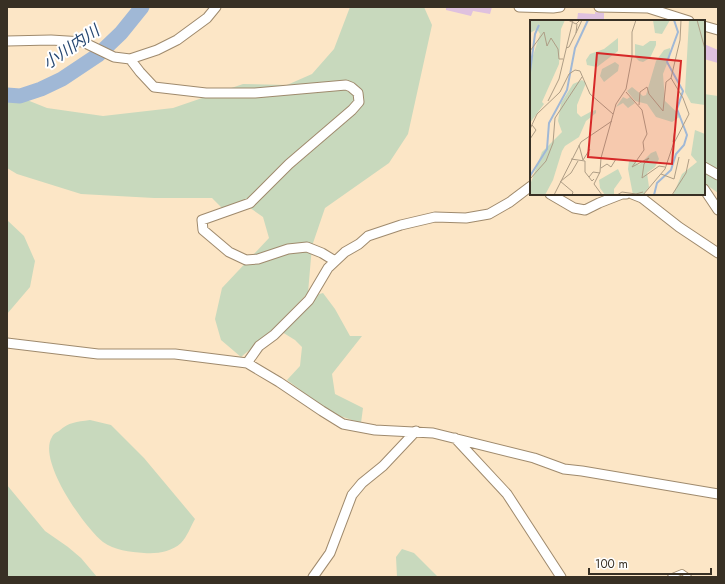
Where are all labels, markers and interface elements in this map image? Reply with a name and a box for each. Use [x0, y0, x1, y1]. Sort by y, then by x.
water label: 小川内川 [38, 18, 106, 74]
inset map [530, 20, 705, 195]
scale bar [589, 550, 711, 576]
text: 100 m [595, 555, 628, 573]

